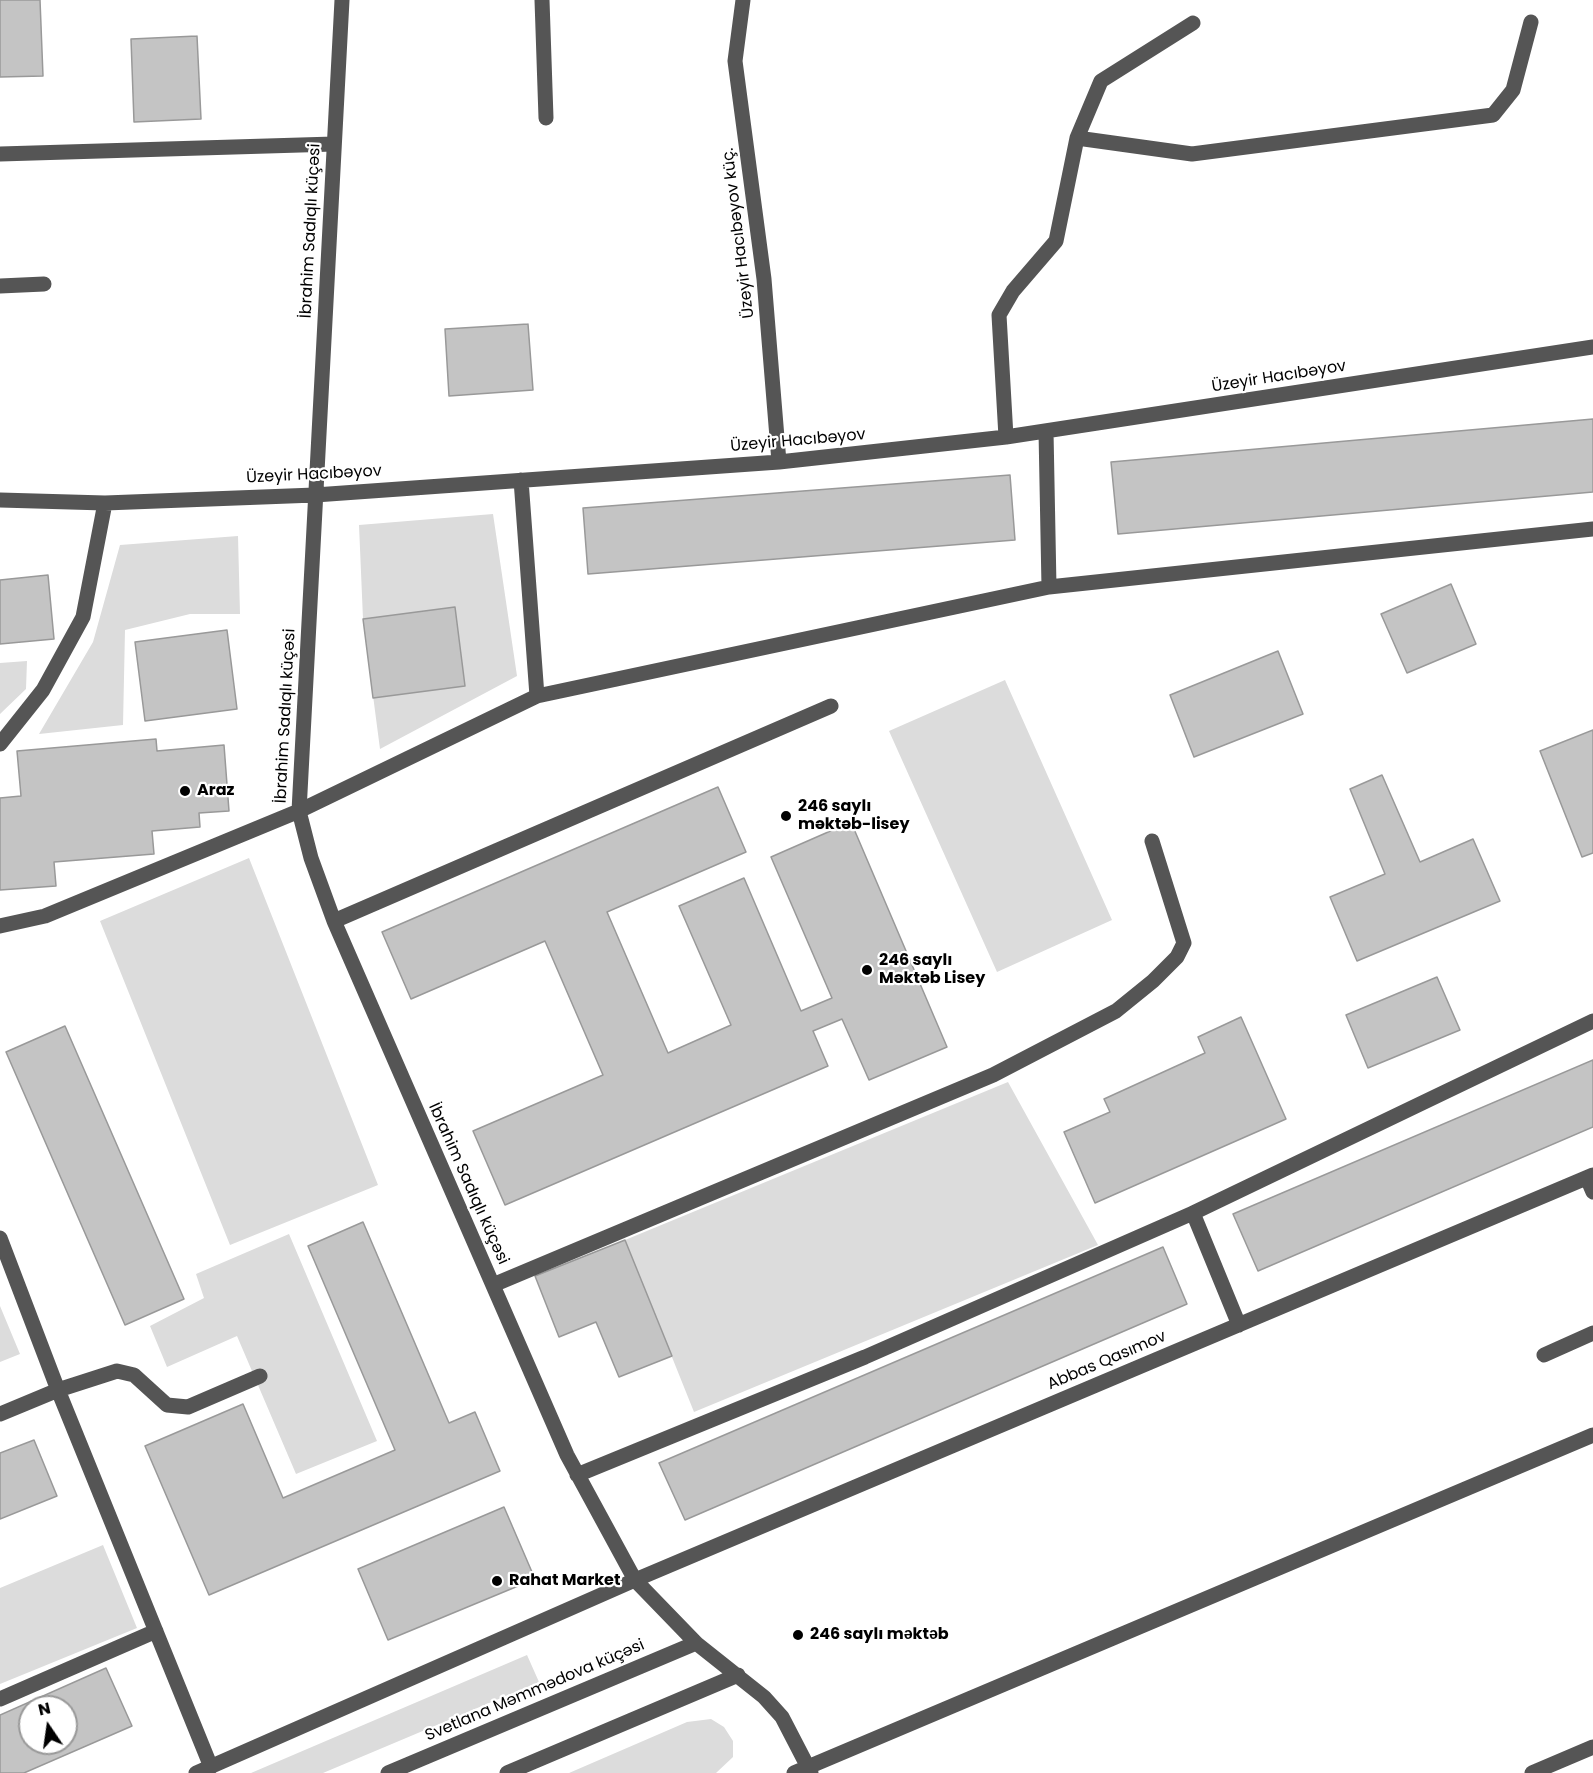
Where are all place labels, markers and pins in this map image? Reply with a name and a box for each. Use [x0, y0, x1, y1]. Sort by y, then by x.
place label: Araz [197, 781, 234, 801]
marker: Araz [178, 784, 192, 798]
place label: 246 saylı məktəb-lisey [798, 797, 910, 835]
marker: 246 saylı məktəb-lisey [779, 809, 793, 823]
place label: 246 saylı Məktəb Lisey [879, 951, 985, 989]
marker: 246 saylı Məktəb Lisey [860, 963, 874, 977]
place label: Rahat Market [509, 1571, 620, 1591]
marker: Rahat Market [490, 1574, 504, 1588]
place label: 246 saylı mәktәb [810, 1625, 949, 1645]
marker: 246 saylı mәktәb [791, 1628, 805, 1642]

